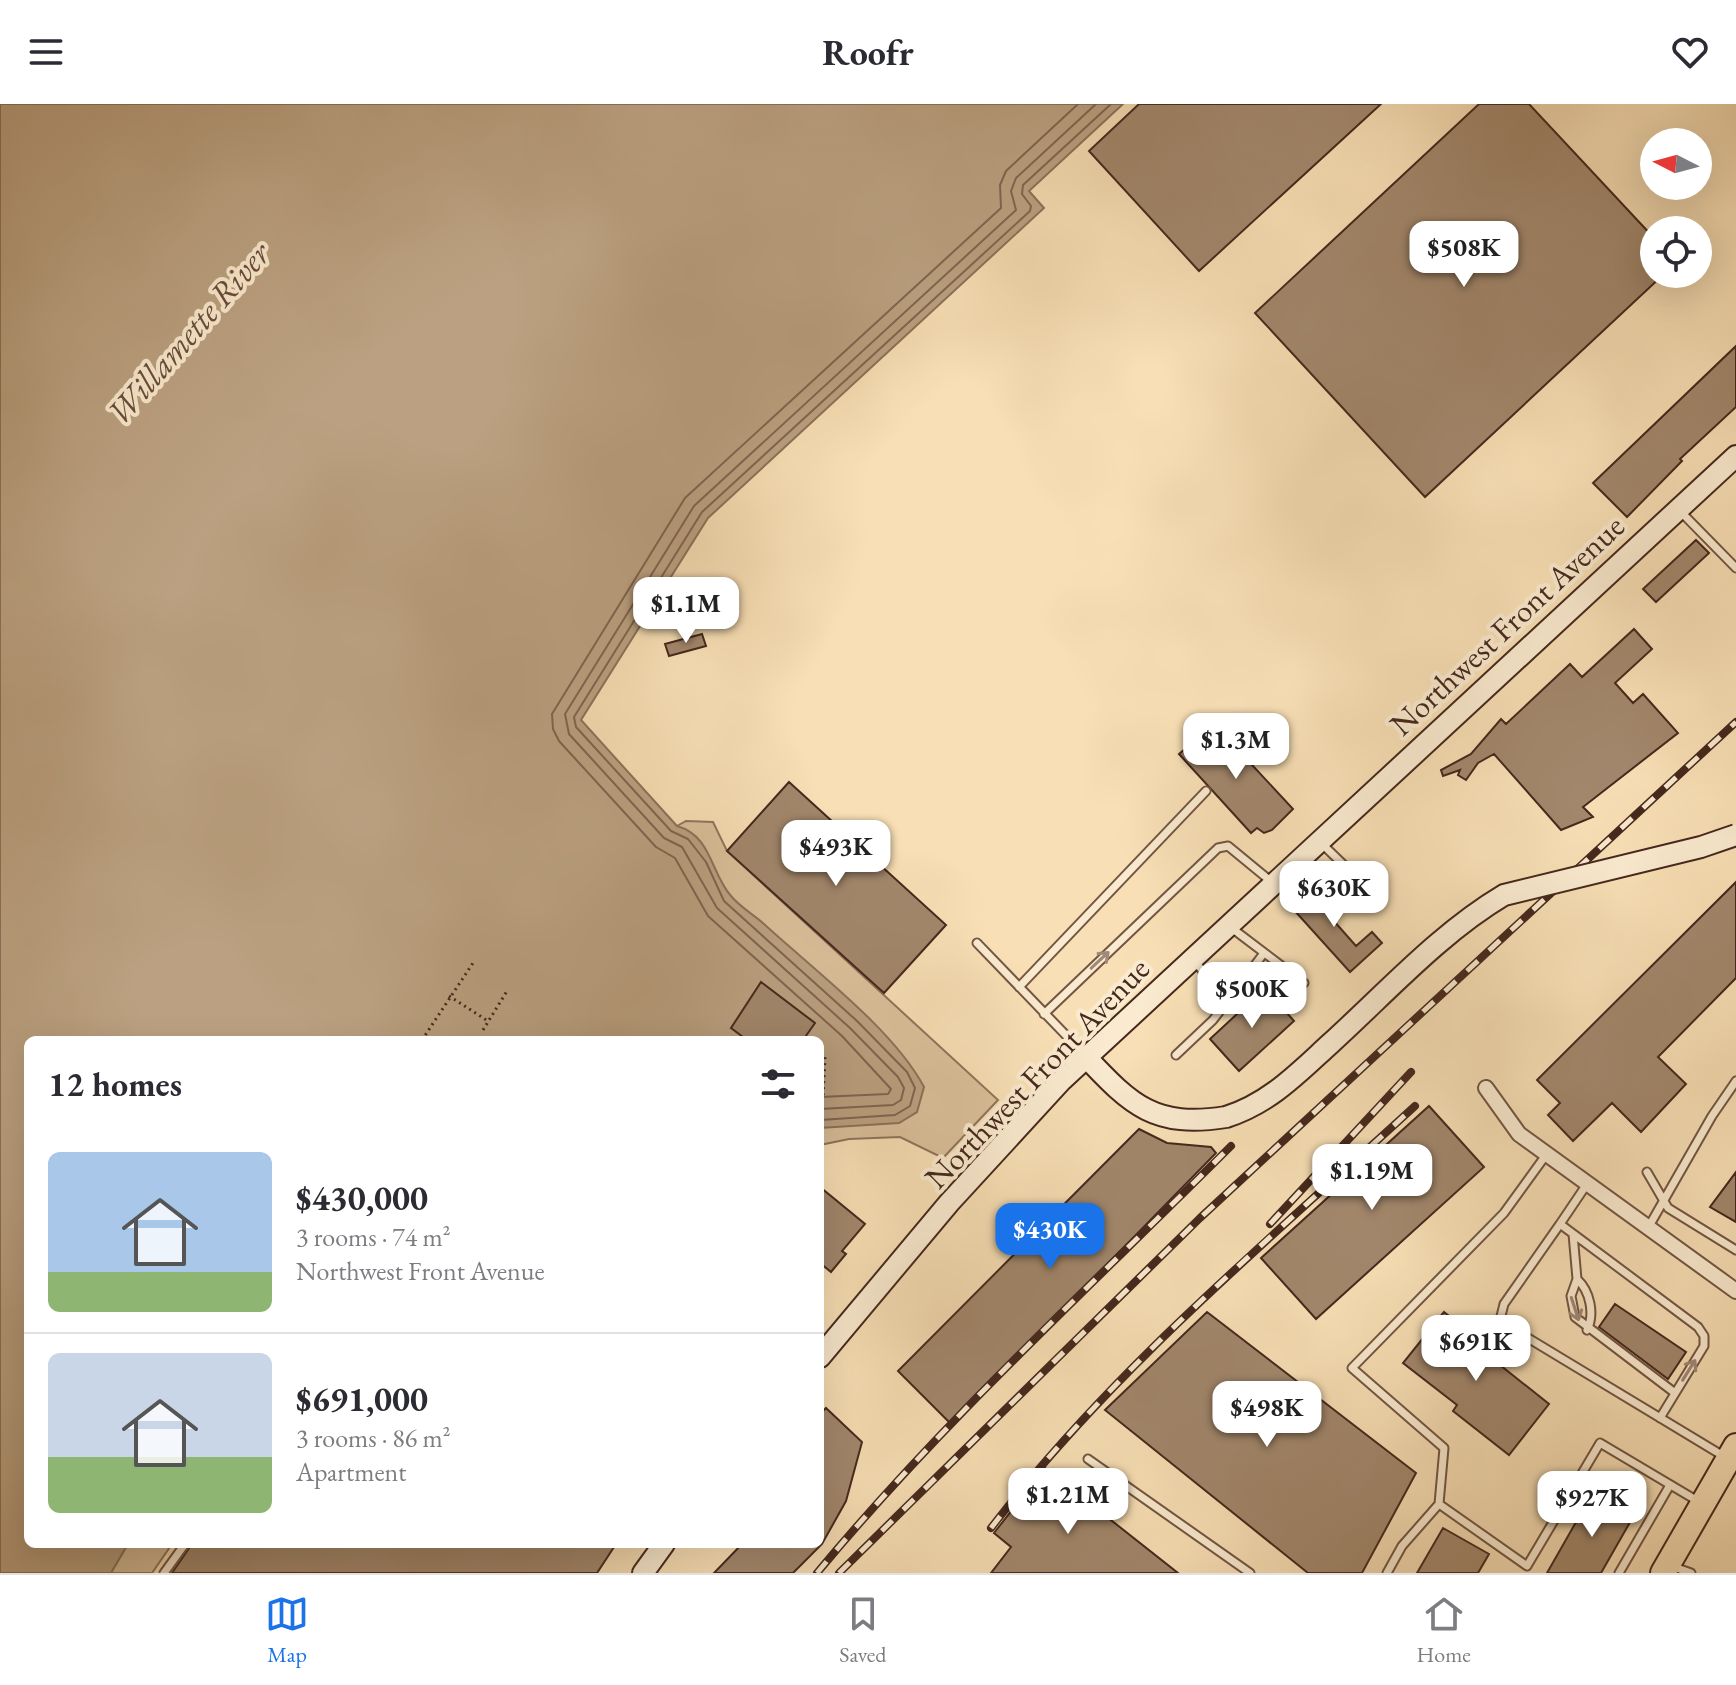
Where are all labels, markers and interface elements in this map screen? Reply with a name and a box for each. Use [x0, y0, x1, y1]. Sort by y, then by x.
text: Roofr [822, 29, 914, 76]
icon: menu [24, 30, 68, 74]
icon: heart [1668, 30, 1712, 74]
north arrow [1640, 128, 1712, 200]
map controls [1640, 128, 1712, 288]
button: locate [1640, 216, 1712, 288]
pin: $508K [1408, 221, 1520, 289]
text: $508K [1427, 230, 1501, 264]
water label: Willamette River [97, 231, 281, 433]
street label: Northwest Front Avenue [1381, 505, 1633, 745]
pin: $1.1M [630, 577, 742, 645]
text: $1.1M [651, 586, 721, 620]
pin: $1.3M [1180, 713, 1292, 781]
text: $1.3M [1201, 722, 1271, 756]
pin: $493K [780, 820, 892, 888]
text: $493K [799, 829, 873, 863]
pin: $630K [1278, 861, 1390, 929]
text: $630K [1297, 870, 1371, 904]
street label: Northwest Front Avenue [916, 948, 1158, 1198]
one-way arrow [1090, 950, 1110, 969]
pin: $500K [1196, 962, 1308, 1030]
text: $500K [1215, 971, 1289, 1005]
text: 12 homes [48, 1062, 182, 1106]
icon: filters [756, 1062, 800, 1106]
pin: $1.19M [1307, 1144, 1437, 1212]
text: $1.19M [1330, 1153, 1414, 1187]
text: $430,000 [296, 1176, 428, 1220]
icon: home [112, 1184, 208, 1280]
pin: $430K [994, 1203, 1106, 1271]
text: $430K [1013, 1212, 1087, 1246]
text: 3 rooms · 74 m² [296, 1220, 451, 1254]
text: Northwest Front Avenue [296, 1254, 545, 1288]
one-way arrow [1569, 1296, 1583, 1321]
pin: $691K [1420, 1315, 1532, 1383]
text: $691K [1439, 1324, 1513, 1358]
one-way arrow [1681, 1359, 1698, 1381]
text: $691,000 [296, 1377, 428, 1421]
pin: $498K [1211, 1381, 1323, 1449]
icon: home [112, 1385, 208, 1481]
text: $498K [1230, 1390, 1304, 1424]
text: 3 rooms · 86 m² [296, 1421, 451, 1455]
text: Apartment [296, 1455, 406, 1489]
pin: $1.21M [1003, 1468, 1133, 1536]
pin: $927K [1536, 1471, 1648, 1539]
text: $1.21M [1026, 1477, 1110, 1511]
text: $927K [1555, 1480, 1629, 1514]
tab: Map [265, 1592, 309, 1669]
tab: Saved [839, 1592, 886, 1669]
tab: Home [1417, 1592, 1471, 1669]

